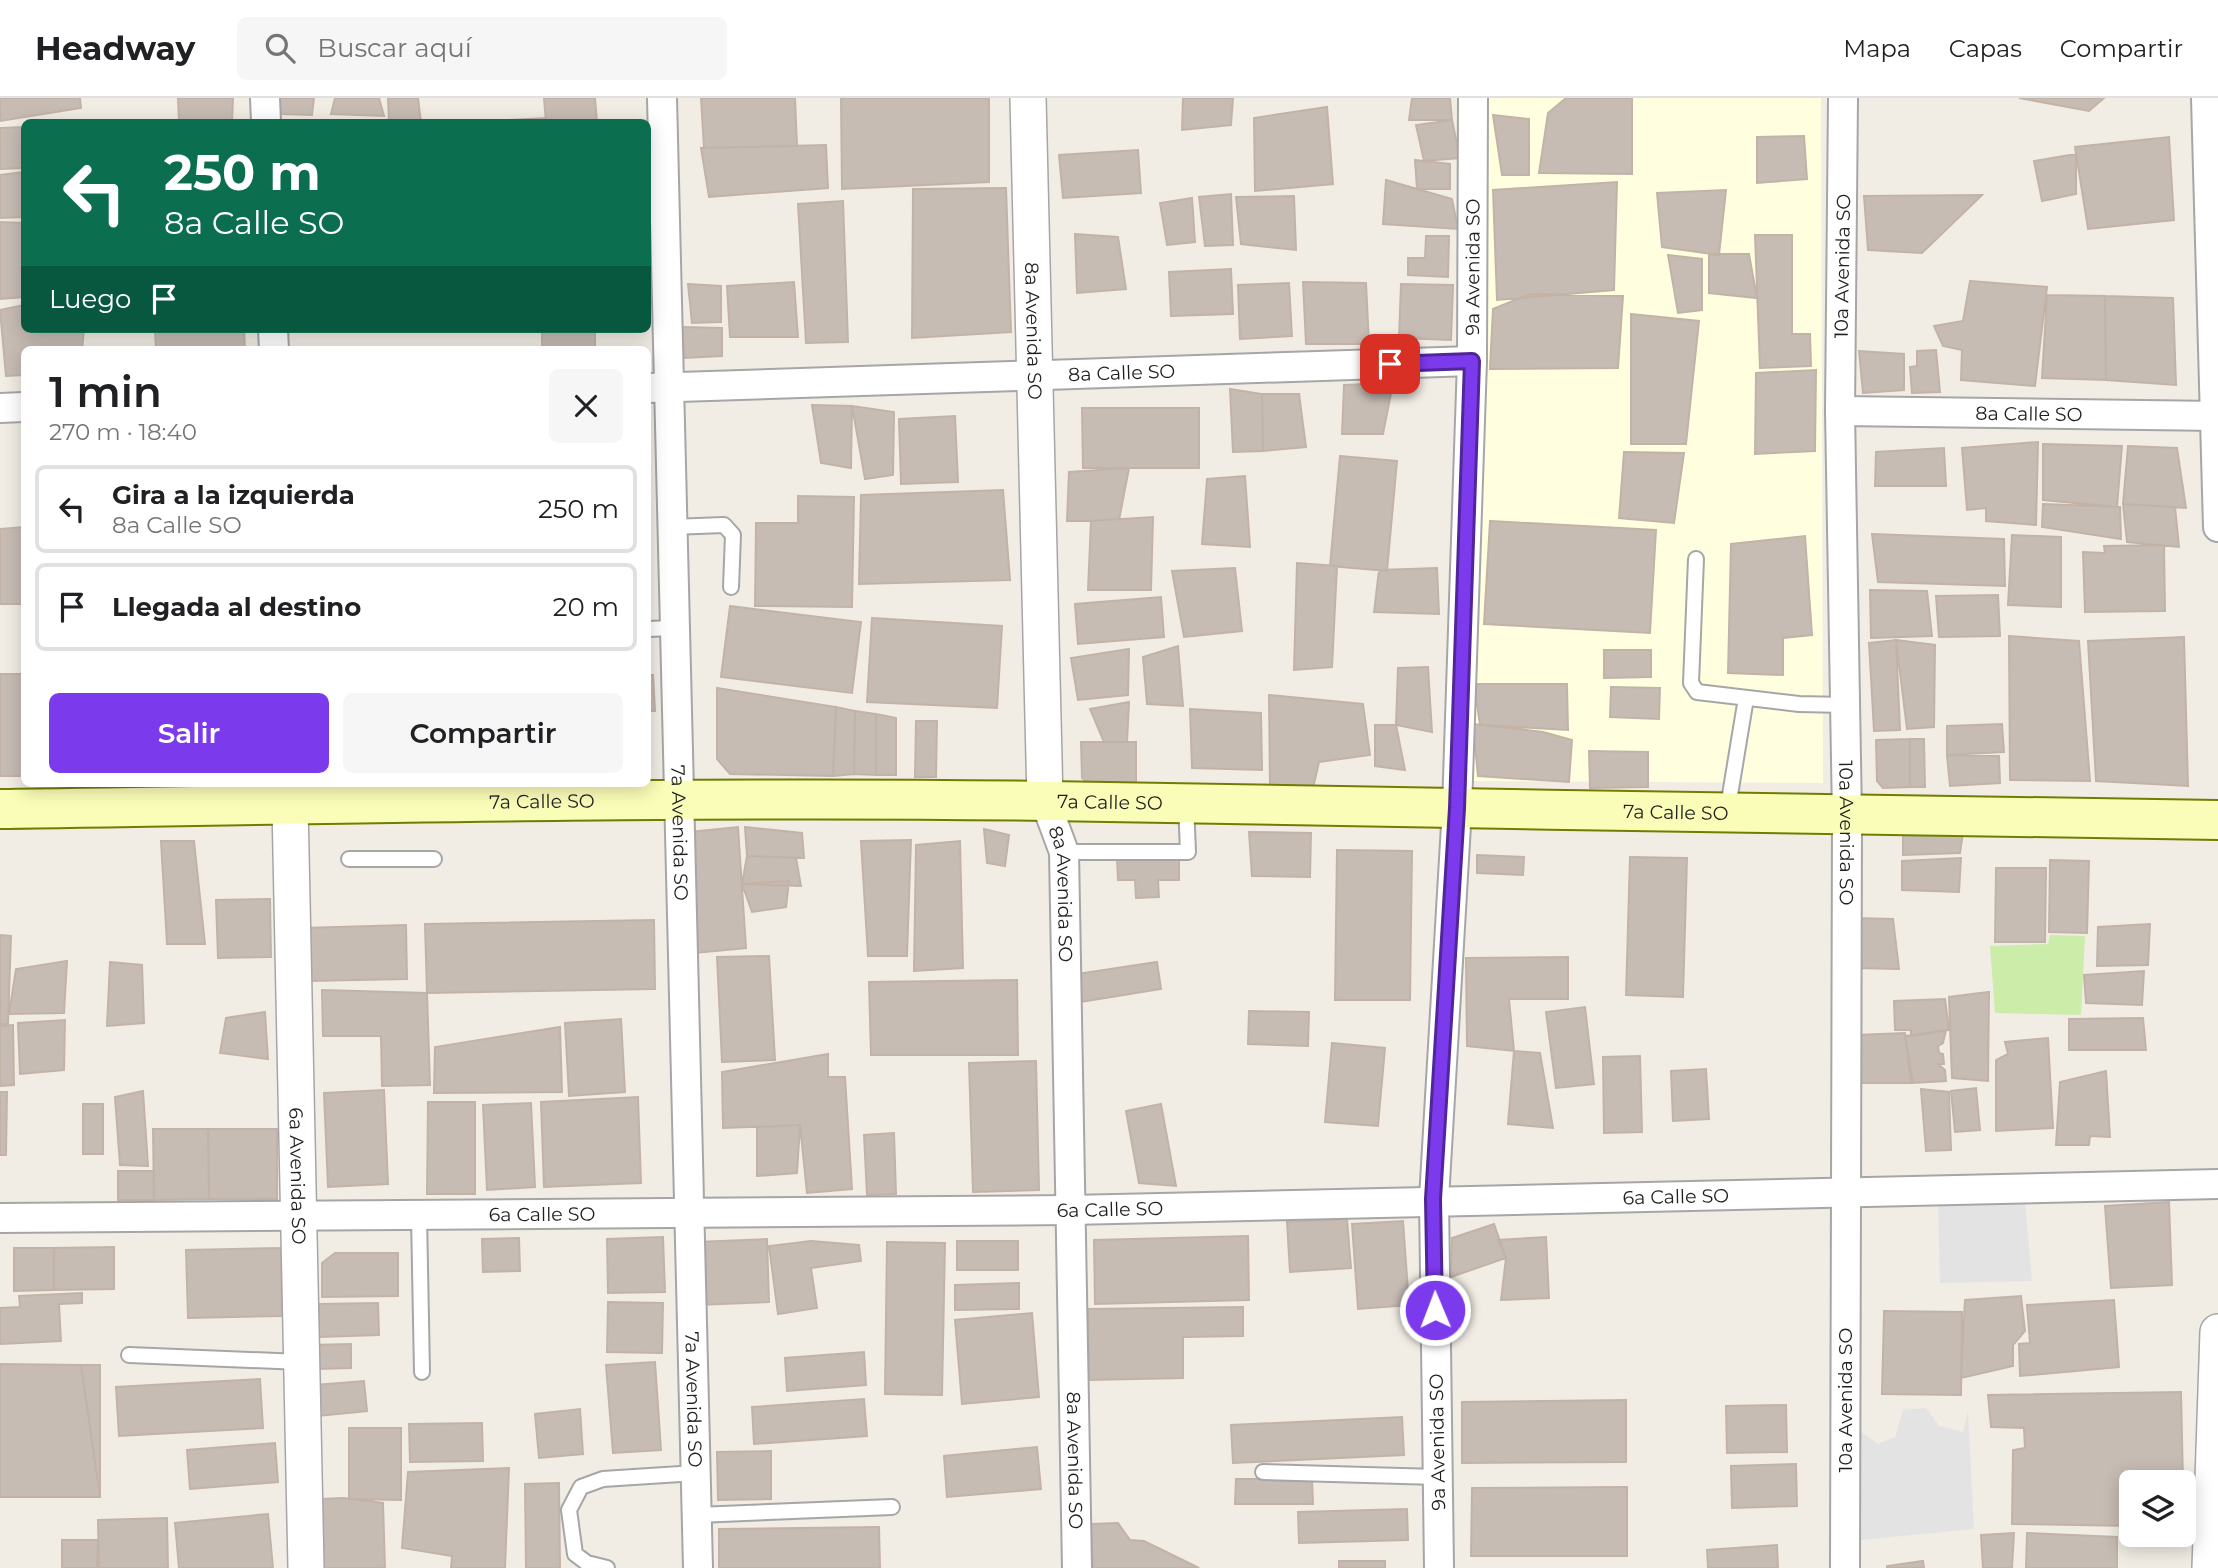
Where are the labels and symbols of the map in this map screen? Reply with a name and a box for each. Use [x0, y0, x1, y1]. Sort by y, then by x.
street label: 10a Avenida SO [1830, 193, 1855, 339]
street label: 9a Avenida SO [1461, 198, 1485, 336]
street label: 8a Avenida SO [1020, 262, 1046, 400]
pin [1360, 334, 1420, 394]
street label: 8a Calle SO [1068, 360, 1176, 386]
street label: 8a Calle SO [1975, 402, 2083, 426]
street label: 10a Avenida SO [1834, 760, 1858, 905]
street label: 7a Avenida SO [666, 765, 693, 901]
street label: 7a Calle SO [489, 790, 595, 814]
street label: 7a Calle SO [1057, 790, 1163, 815]
street label: 7a Calle SO [1623, 800, 1729, 825]
street label: 8a Avenida SO [1043, 823, 1077, 963]
street label: 6a Avenida SO [284, 1107, 310, 1245]
street label: 6a Calle SO [1622, 1184, 1729, 1209]
street label: 6a Calle SO [1057, 1197, 1164, 1222]
street label: 6a Calle SO [489, 1203, 595, 1226]
position arrow [1398, 1273, 1472, 1347]
street label: 10a Avenida SO [1834, 1328, 1857, 1472]
street label: 7a Avenida SO [680, 1331, 707, 1468]
street label: 9a Avenida SO [1425, 1373, 1450, 1511]
street label: 8a Avenida SO [1062, 1391, 1087, 1530]

